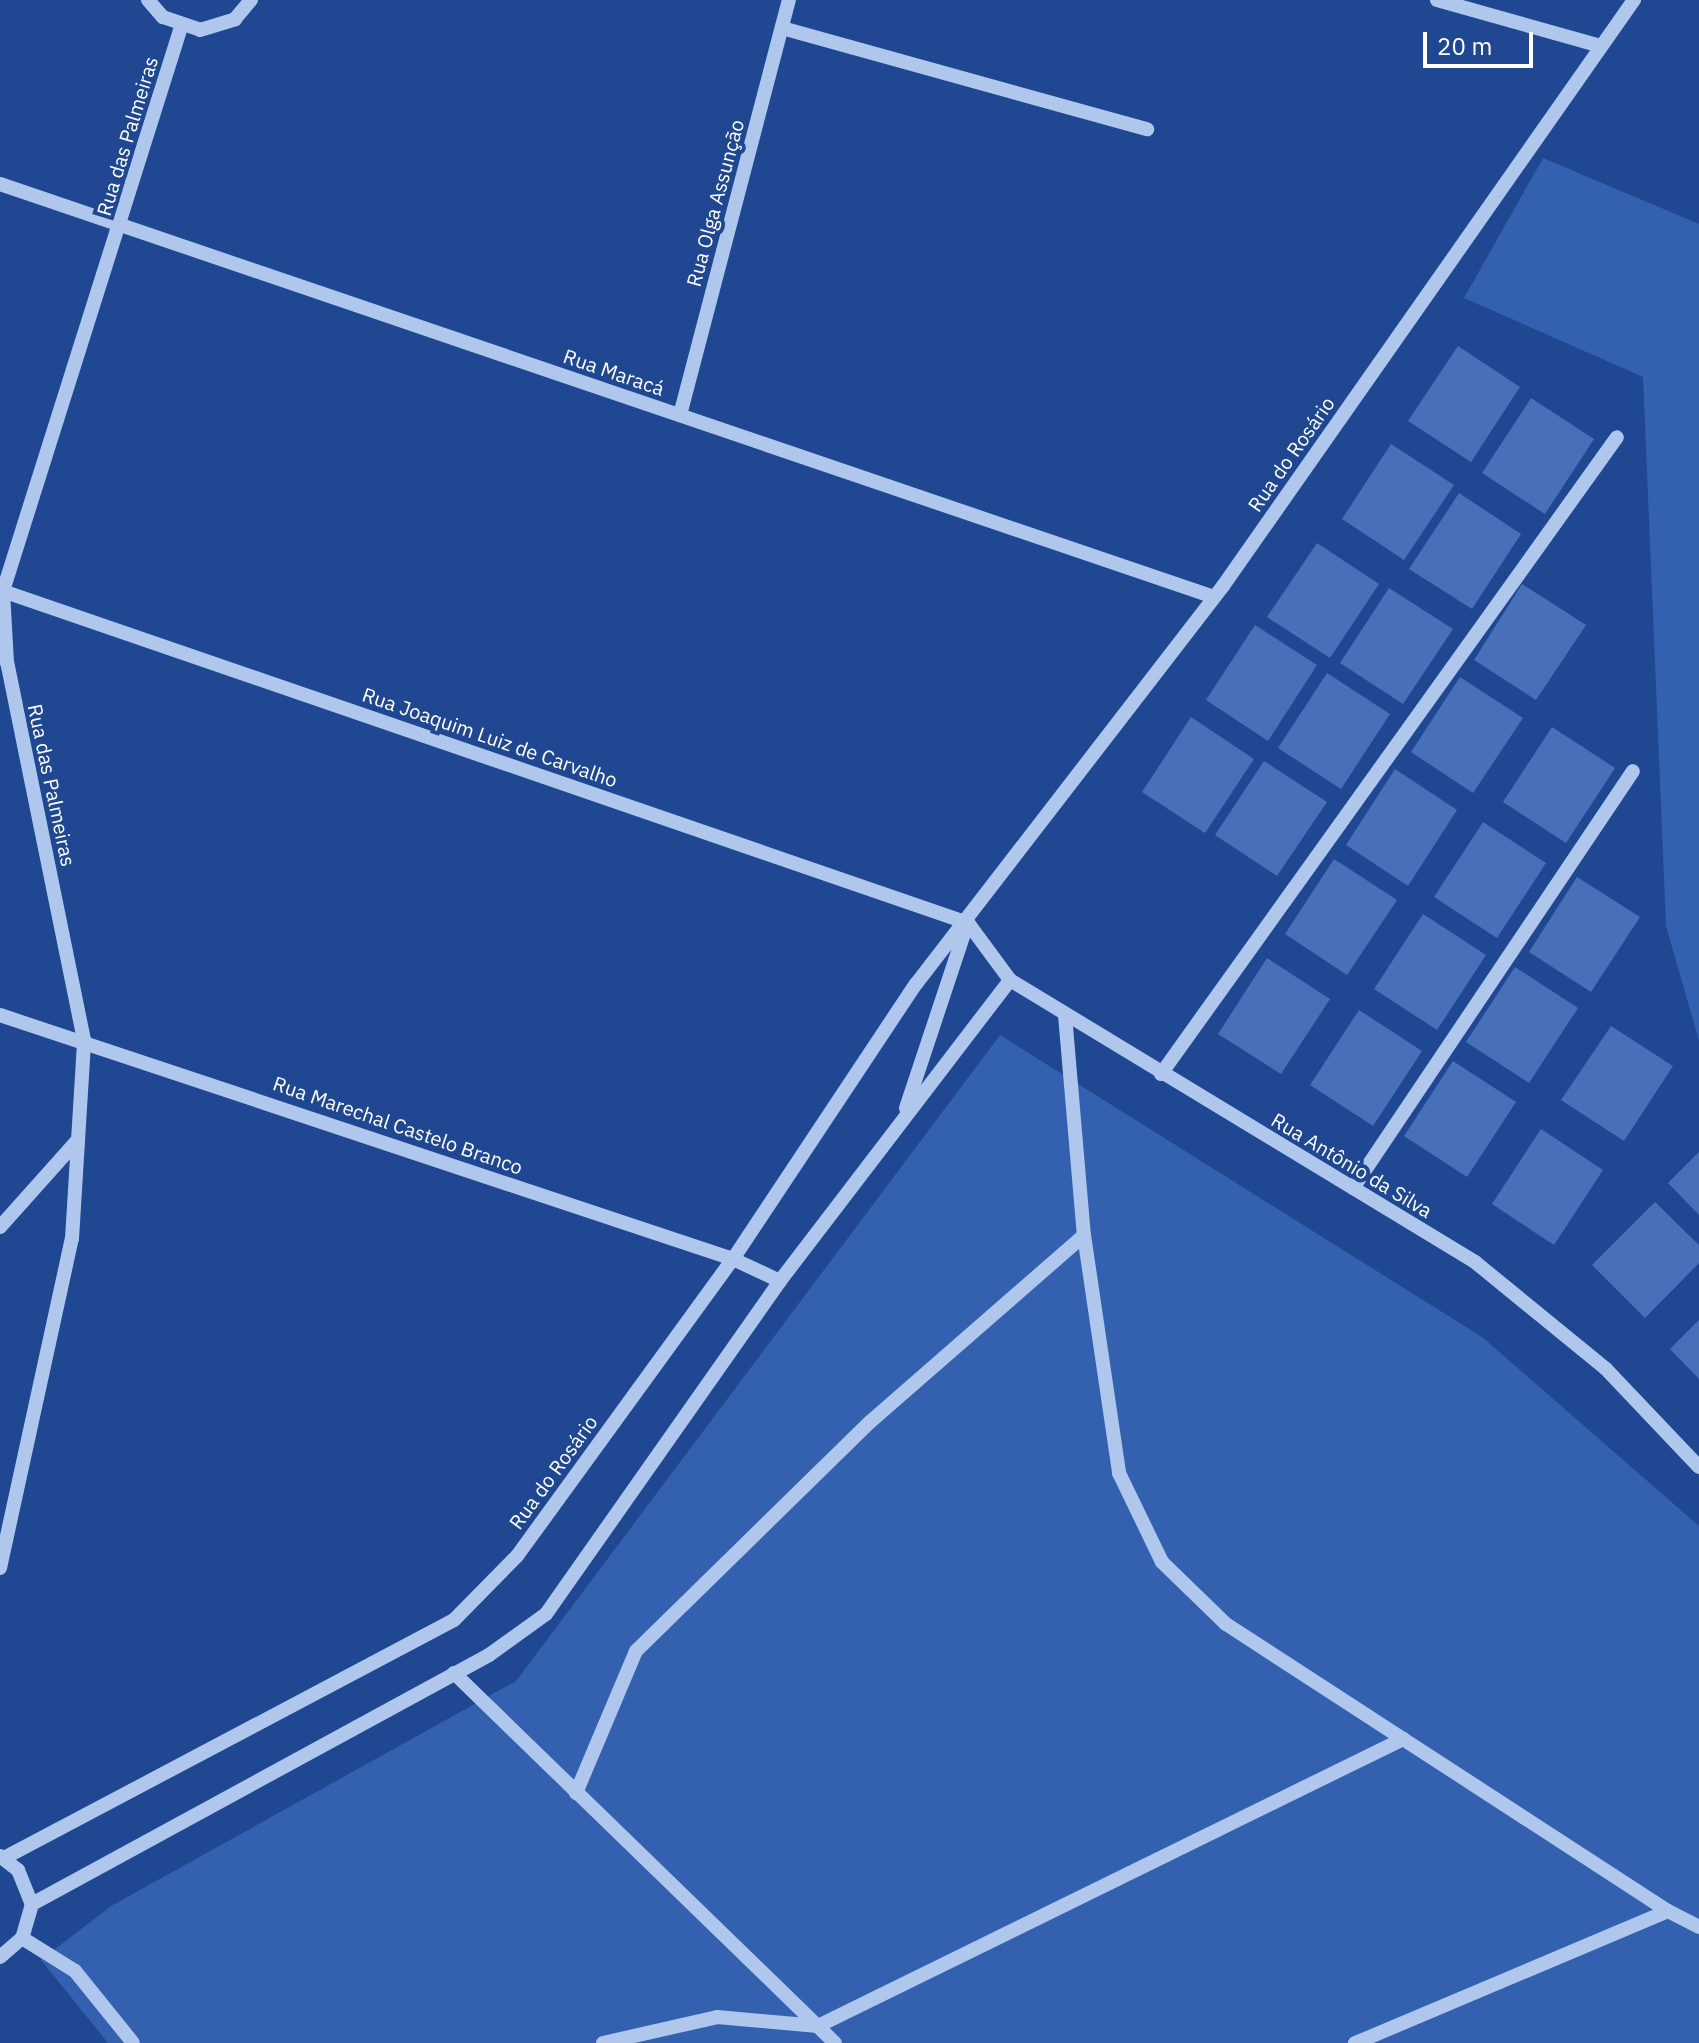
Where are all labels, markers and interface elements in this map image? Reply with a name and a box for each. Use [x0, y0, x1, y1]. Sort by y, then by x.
scale bar [1427, 16, 1537, 66]
text: 20 m [1437, 30, 1492, 62]
street label: Rua das Palmeiras [91, 53, 163, 219]
street label: Rua Olga Assunção [681, 117, 749, 289]
street label: Rua Maracá [560, 344, 668, 400]
street label: Rua do Rosário [1243, 392, 1339, 516]
street label: Rua Joaquim Luiz de Carvalho [359, 682, 621, 792]
street label: Rua das Palmeiras [23, 702, 81, 868]
street label: Rua Marechal Castelo Branco [270, 1071, 526, 1179]
street label: Rua Antônio da Silva [1267, 1107, 1437, 1223]
street label: Rua do Rosário [504, 1410, 602, 1534]

